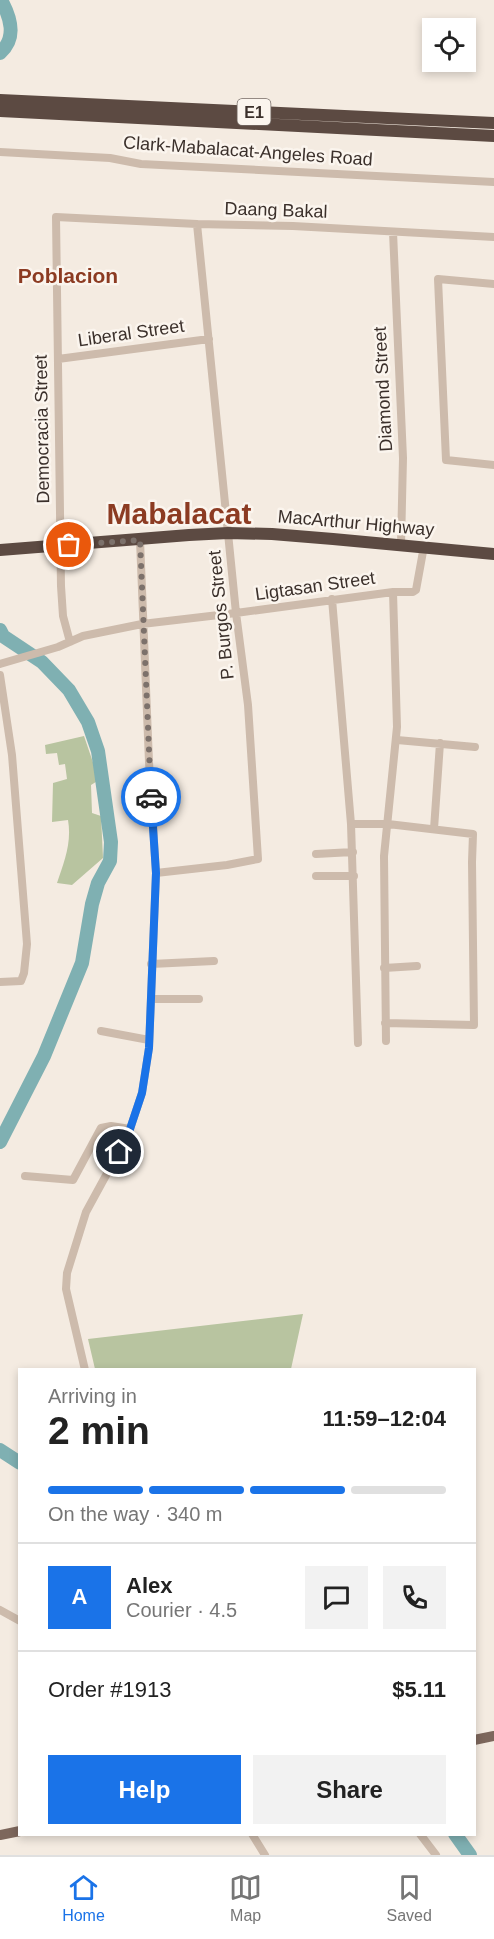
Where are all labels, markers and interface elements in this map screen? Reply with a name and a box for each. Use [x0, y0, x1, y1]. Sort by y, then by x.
map controls [422, 18, 476, 72]
button: locate [422, 18, 476, 72]
road number: E1 [238, 99, 270, 125]
street label: Clark-Mabalacat-Angeles Road [123, 132, 373, 170]
street label: Daang Bakal [224, 198, 328, 222]
district label: Poblacion [18, 264, 118, 287]
street label: Liberal Street [77, 316, 185, 350]
street label: Diamond Street [370, 326, 396, 452]
street label: Democracia Street [31, 354, 53, 504]
district label: Mabalacat [106, 497, 252, 530]
street label: MacArthur Highway [277, 506, 435, 540]
pin [43, 519, 94, 570]
icon: bag [52, 528, 85, 561]
street label: P. Burgos Street [204, 549, 238, 681]
street label: Ligtasan Street [254, 568, 376, 604]
courier [121, 767, 181, 827]
icon: car [135, 781, 168, 814]
pin [93, 1126, 144, 1177]
icon: home [102, 1135, 135, 1168]
text: Arriving in [48, 1385, 137, 1407]
text: 11:59–12:04 [322, 1406, 446, 1431]
text: 2 min [48, 1409, 150, 1452]
text: On the way · 340 m [48, 1503, 223, 1525]
button: chat [305, 1566, 368, 1629]
button: phone [383, 1566, 446, 1629]
text: Alex [126, 1573, 172, 1598]
text: A [72, 1584, 87, 1609]
text: Courier · 4.5 [126, 1599, 237, 1621]
text: Order #1913 [48, 1677, 172, 1702]
text: $5.11 [392, 1677, 446, 1702]
button: Help [48, 1755, 241, 1824]
button: Share [253, 1755, 446, 1824]
tab: Home [62, 1871, 105, 1925]
tab: Map [229, 1871, 262, 1925]
tab: Saved [386, 1871, 432, 1925]

